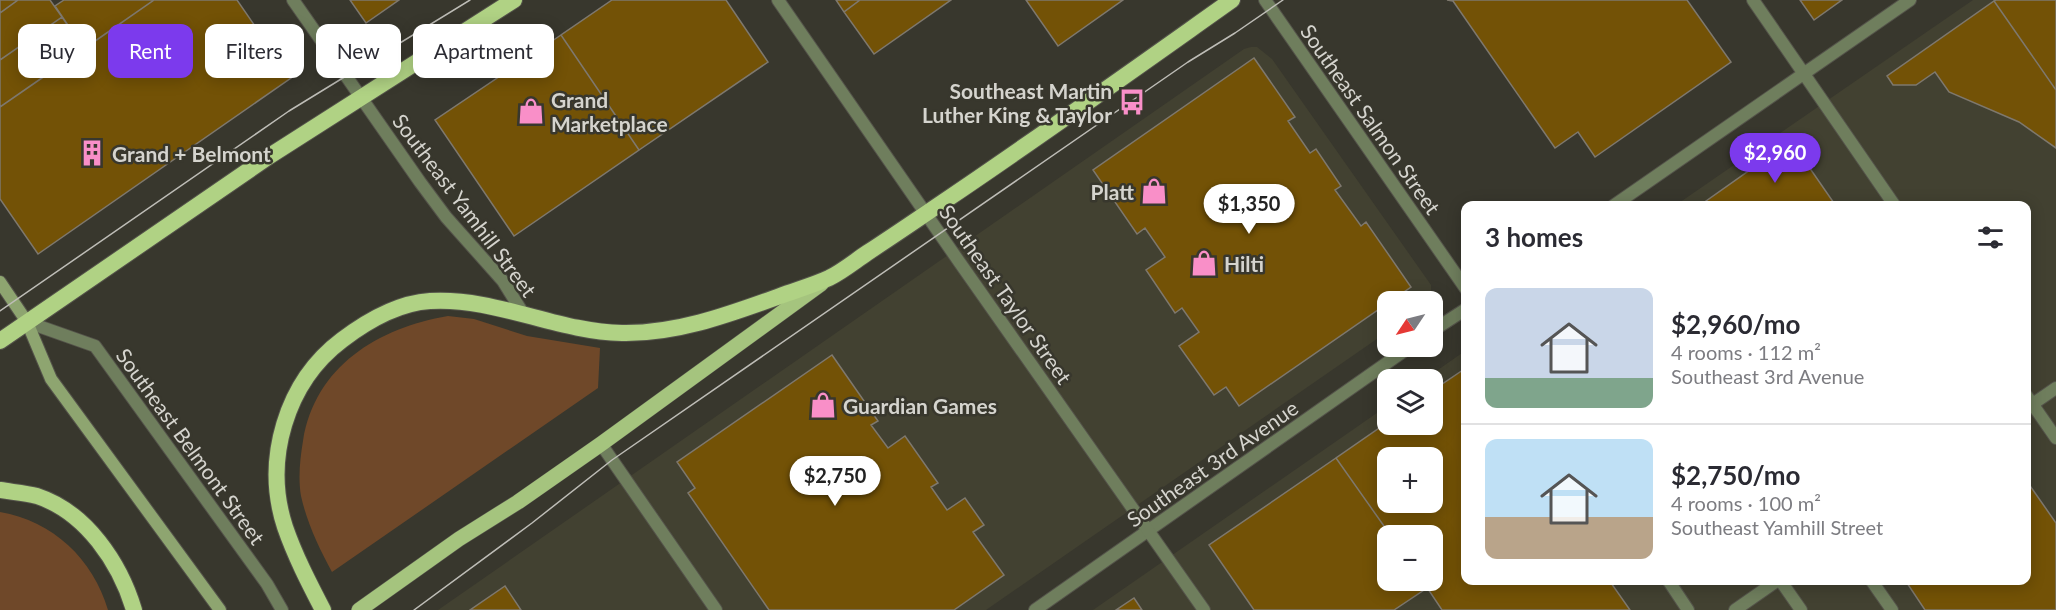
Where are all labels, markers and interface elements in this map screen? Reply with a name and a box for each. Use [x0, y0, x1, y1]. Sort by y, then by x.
street label: Southeast Salmon Street [1296, 19, 1446, 219]
chip: Buy [18, 24, 96, 78]
chip: Rent [108, 24, 193, 78]
chip: Filters [205, 24, 304, 78]
chip: New [316, 24, 401, 78]
chip: Apartment [413, 24, 554, 78]
place label: Southeast Martin Luther King & Taylor [922, 78, 1112, 127]
place label: Grand Marketplace [551, 87, 668, 136]
bus stop icon: Southeast Martin Luther King & Taylor [1117, 87, 1147, 117]
shop icon: Grand Marketplace [516, 96, 546, 126]
street label: Southeast Yamhill Street [388, 109, 542, 302]
pin: $2,960 [1726, 133, 1824, 184]
building icon: Grand + Belmont [77, 138, 107, 168]
text: $2,960 [1744, 140, 1806, 164]
place label: Grand + Belmont [112, 141, 271, 166]
shop icon: Platt [1139, 176, 1169, 206]
place label: Platt [1091, 179, 1134, 204]
pin: $1,350 [1200, 184, 1298, 235]
text: $1,350 [1218, 191, 1280, 215]
street label: Southeast Taylor Street [935, 200, 1078, 389]
text: 3 homes [1485, 221, 1583, 253]
icon: filters [1974, 221, 2007, 254]
shop icon: Hilti [1189, 248, 1219, 278]
place label: Hilti [1224, 251, 1264, 276]
north arrow [1377, 291, 1443, 357]
map controls [1377, 291, 1443, 591]
text: $2,960/mo [1671, 308, 1801, 340]
icon: home [1533, 312, 1605, 384]
text: 4 rooms · 112 m² [1671, 340, 1821, 364]
street label: Southeast Belmont Street [111, 343, 271, 549]
text: Southeast 3rd Avenue [1671, 364, 1864, 388]
button: layers [1377, 369, 1443, 435]
shop icon: Guardian Games [808, 390, 838, 420]
place label: Guardian Games [843, 393, 997, 418]
street label: Southeast 3rd Avenue [1122, 395, 1302, 531]
button: + [1377, 447, 1443, 513]
pin: $2,750 [786, 456, 884, 507]
text: $2,750/mo [1671, 459, 1801, 491]
text: $2,750 [804, 463, 866, 487]
icon: home [1533, 463, 1605, 535]
text: 4 rooms · 100 m² [1671, 491, 1821, 515]
text: Southeast Yamhill Street [1671, 515, 1883, 539]
button: − [1377, 525, 1443, 591]

